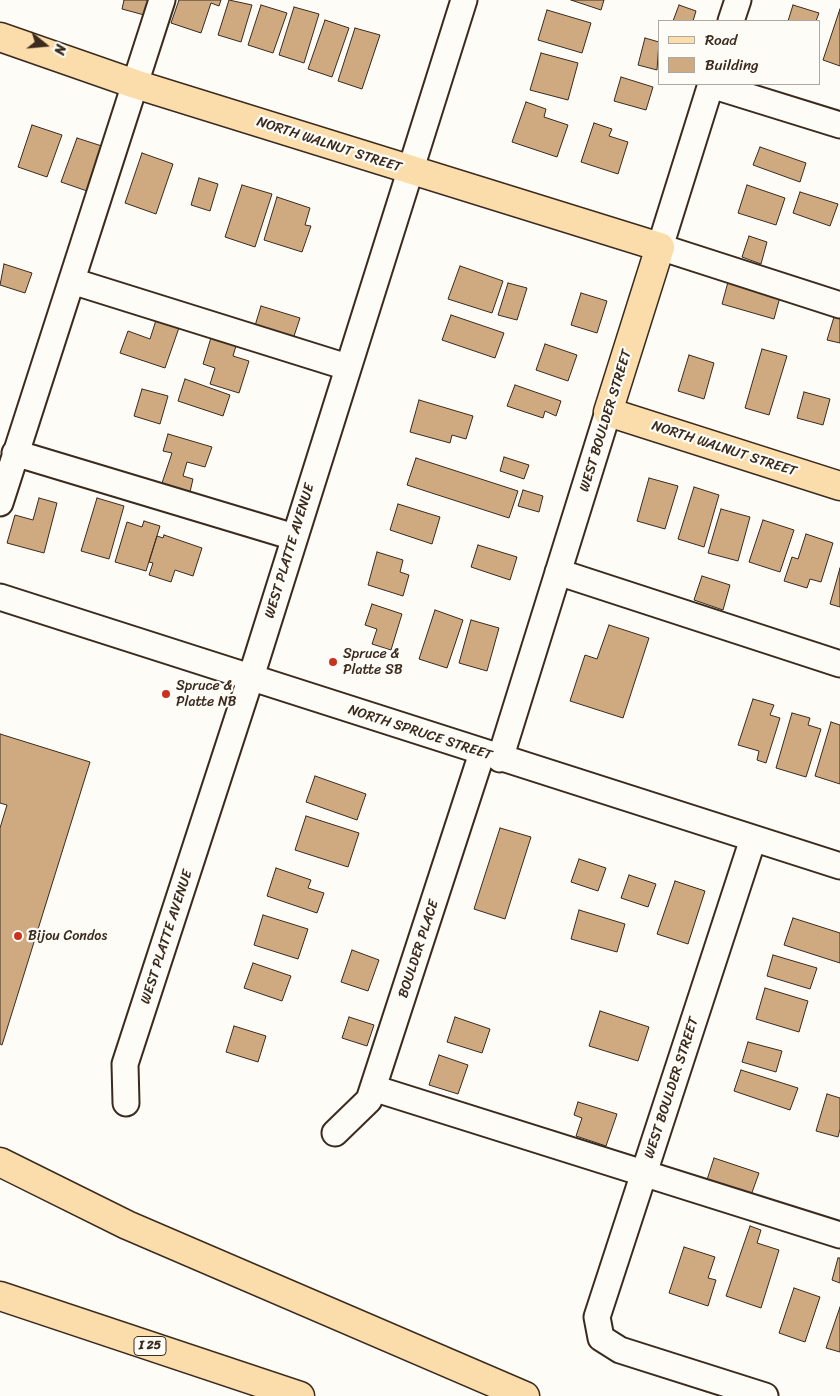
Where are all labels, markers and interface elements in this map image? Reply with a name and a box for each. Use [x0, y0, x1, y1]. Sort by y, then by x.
north arrow [20, 20, 70, 70]
legend [658, 20, 820, 85]
text: Road [705, 27, 737, 53]
text: N [46, 41, 73, 58]
text: Building [705, 52, 759, 78]
street label: NORTH WALNUT STREET [254, 114, 404, 176]
street label: WEST BOULDER STREET [576, 348, 636, 494]
street label: NORTH WALNUT STREET [649, 418, 799, 480]
street label: WEST PLATTE AVENUE [262, 482, 318, 620]
place label: Spruce & Platte SB [343, 646, 403, 679]
marker: Spruce & Platte SB [327, 656, 339, 668]
place label: Spruce & Platte NB [176, 678, 237, 710]
marker: Spruce & Platte NB [160, 688, 172, 700]
street label: NORTH SPRUCE STREET [346, 702, 494, 764]
street label: WEST PLATTE AVENUE [137, 868, 197, 1006]
street label: BOULDER PLACE [395, 898, 443, 1000]
place label: Bijou Condos [28, 928, 107, 944]
marker: Bijou Condos [12, 930, 24, 942]
street label: WEST BOULDER STREET [641, 1015, 703, 1161]
road number: I 25 [134, 1336, 166, 1355]

